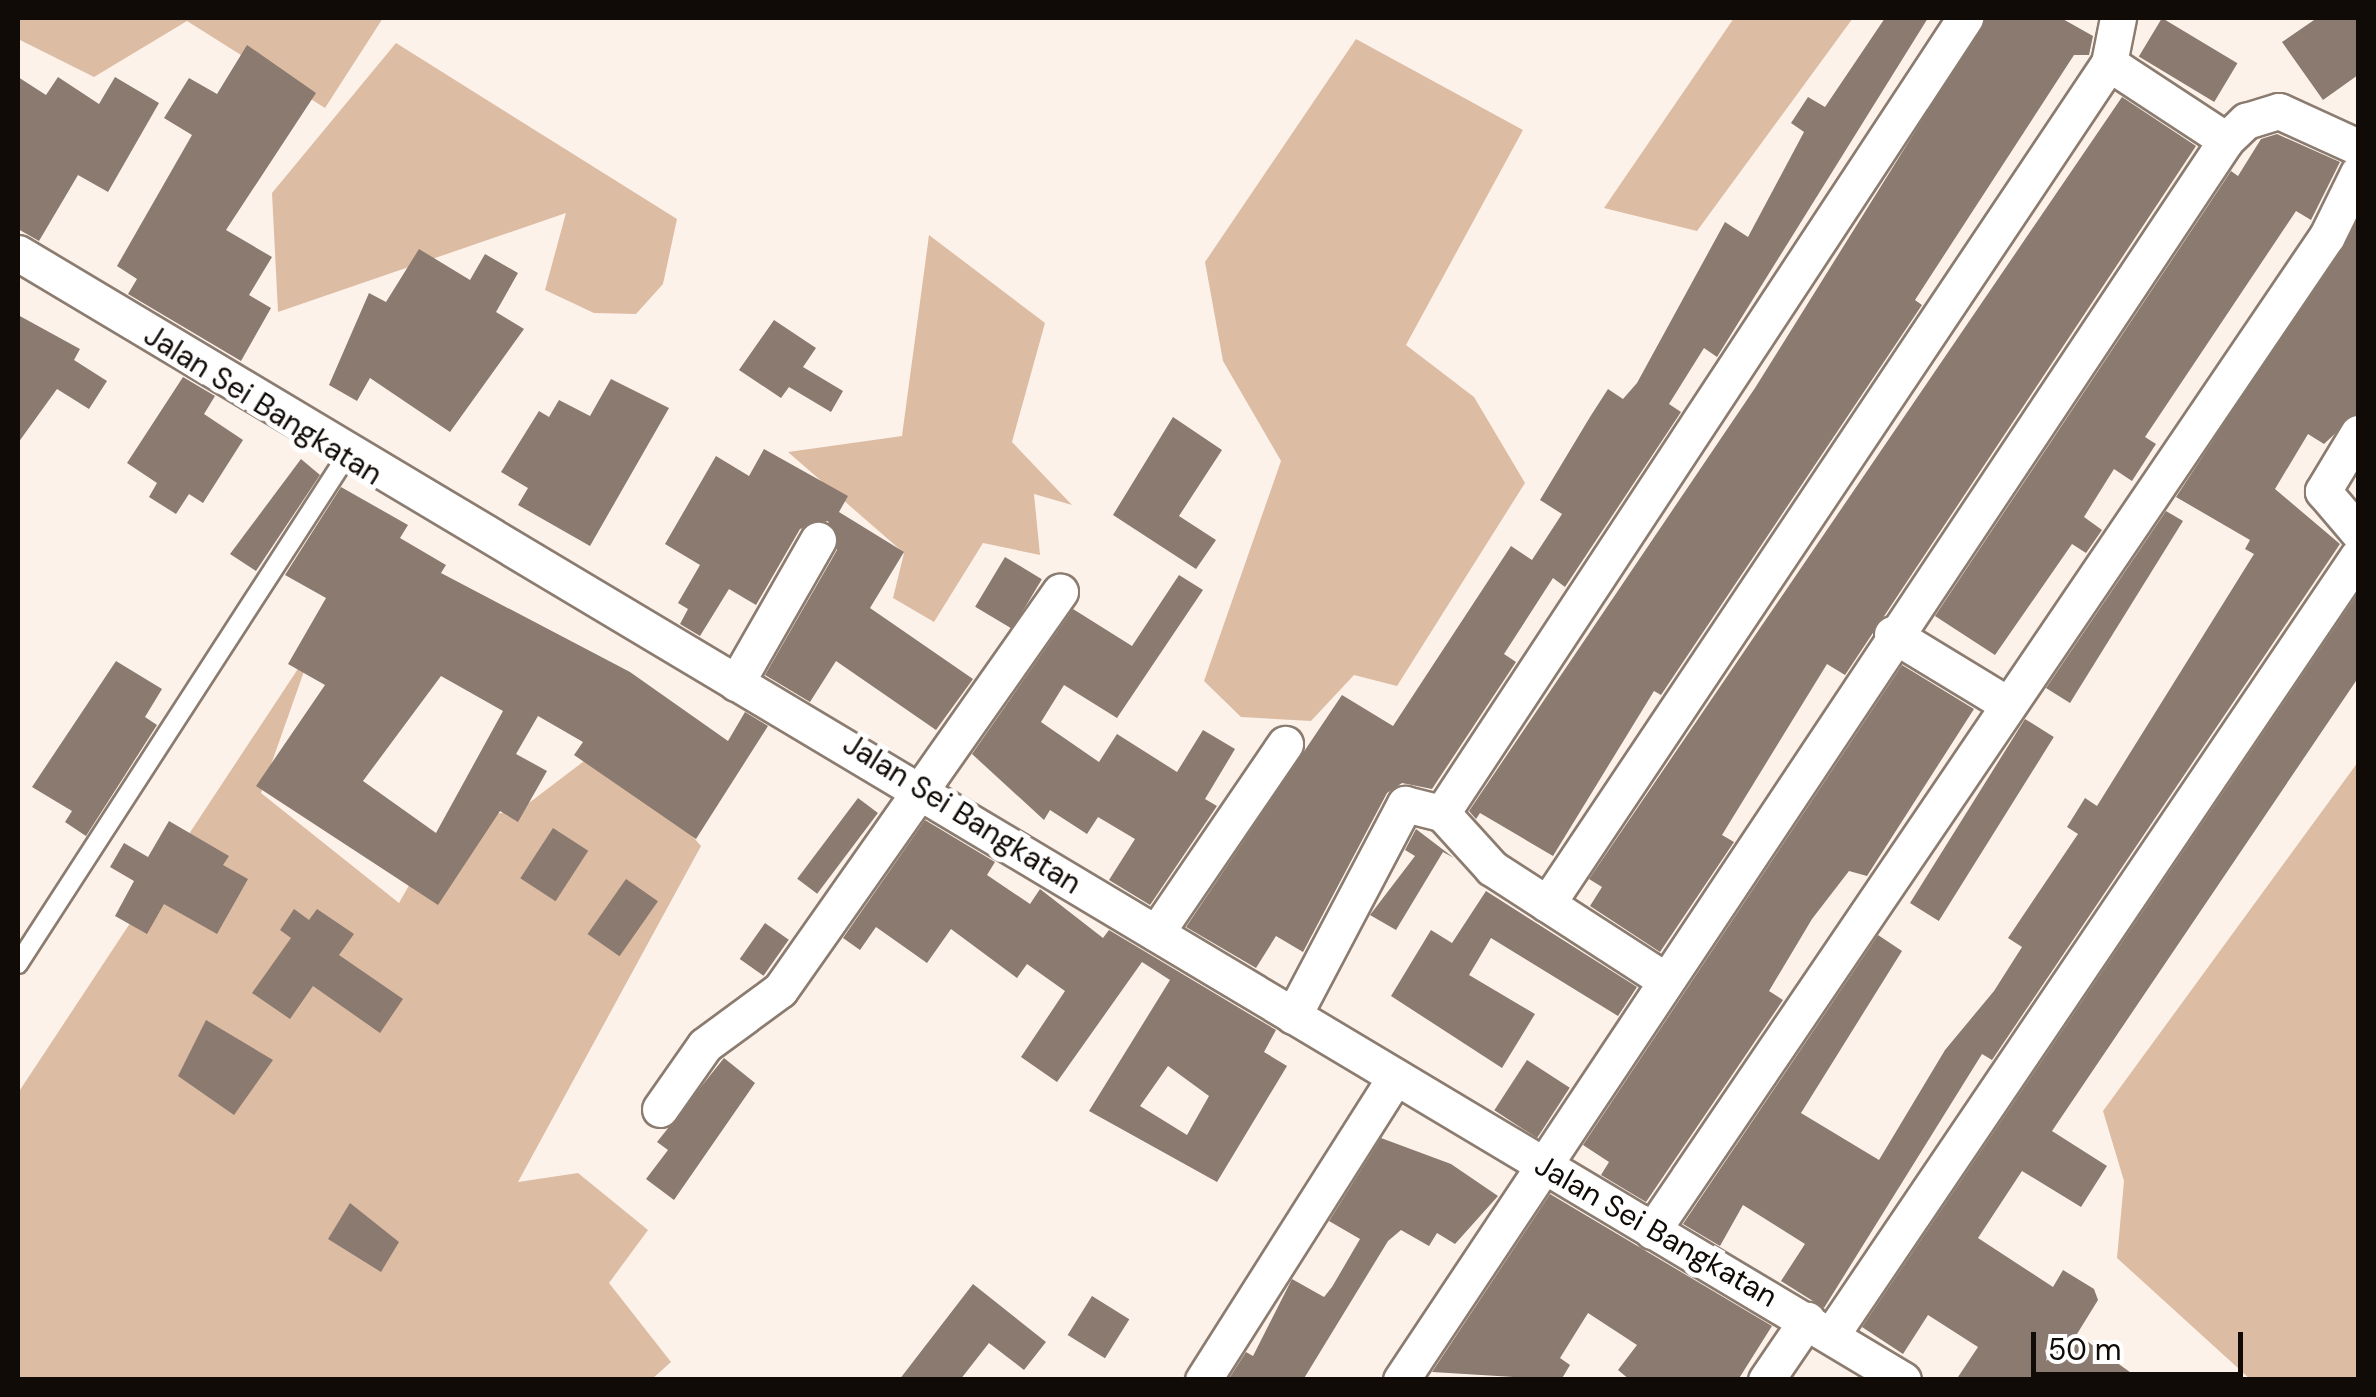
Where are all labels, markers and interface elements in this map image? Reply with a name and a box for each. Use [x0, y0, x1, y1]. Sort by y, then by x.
street label: Jalan Sei Bangkatan [137, 317, 389, 493]
street label: Jalan Sei Bangkatan [836, 726, 1088, 902]
street label: Jalan Sei Bangkatan [1528, 1147, 1784, 1315]
scale bar [2036, 1312, 2248, 1374]
text: 50 m [2048, 1330, 2122, 1369]

